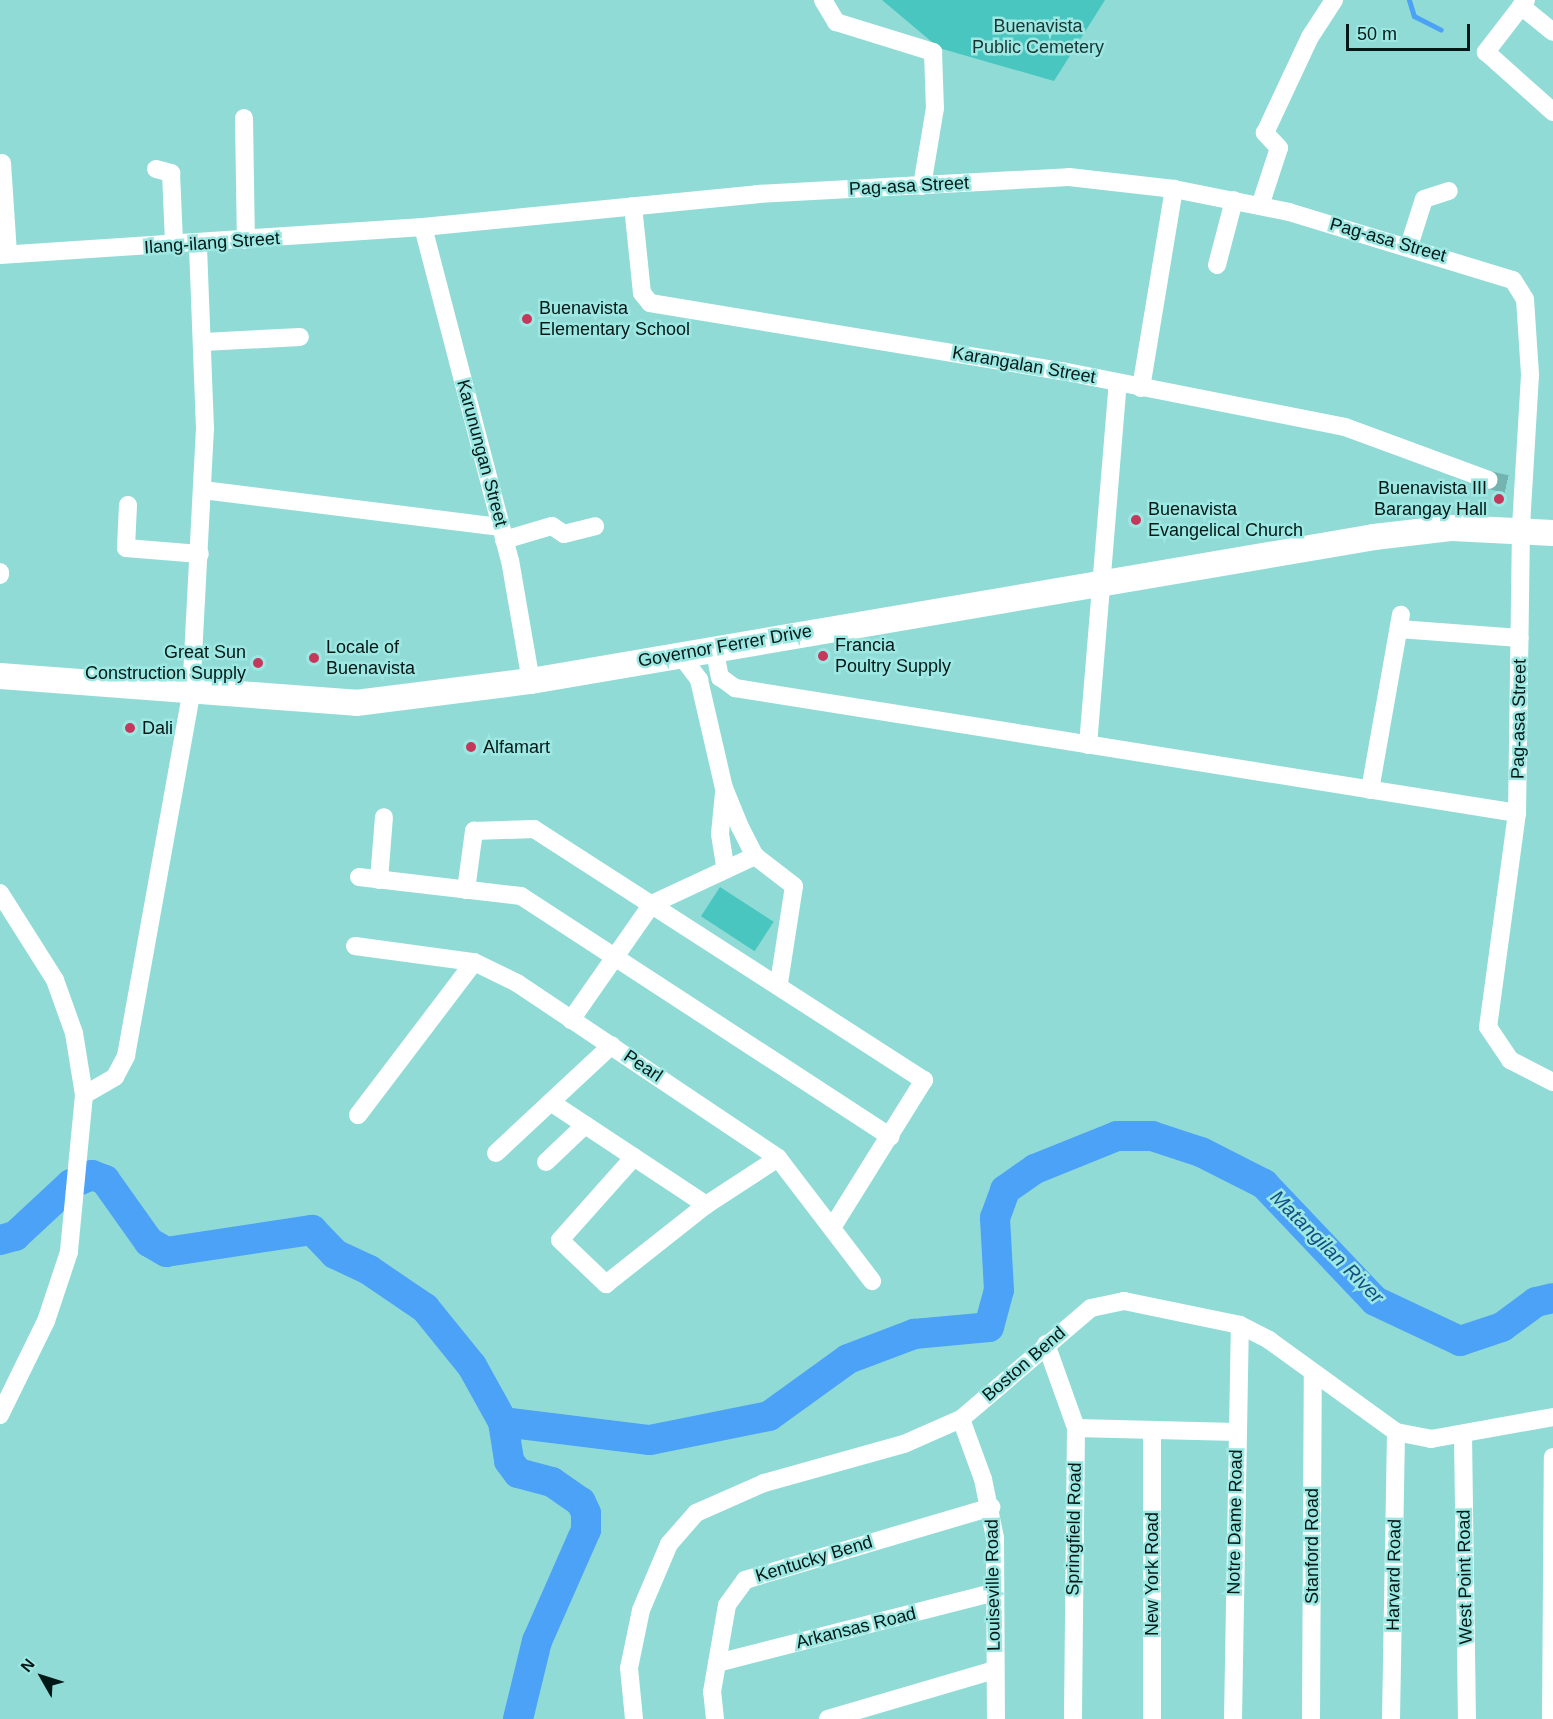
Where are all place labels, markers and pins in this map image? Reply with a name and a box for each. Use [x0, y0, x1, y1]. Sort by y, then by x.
place label: Buenavista Elementary School [539, 298, 690, 340]
marker: Buenavista Elementary School [520, 312, 534, 326]
place label: Buenavista III Barangay Hall [1374, 478, 1487, 520]
marker: Buenavista III Barangay Hall [1492, 492, 1506, 506]
place label: Buenavista Evangelical Church [1148, 499, 1303, 542]
marker: Buenavista Evangelical Church [1129, 513, 1143, 527]
place label: Francia Poultry Supply [835, 635, 951, 678]
place label: Locale of Buenavista [326, 637, 415, 680]
place label: Great Sun Construction Supply [85, 642, 246, 684]
marker: Francia Poultry Supply [816, 649, 830, 663]
marker: Locale of Buenavista [307, 651, 321, 665]
marker: Great Sun Construction Supply [251, 656, 265, 670]
place label: Dali [142, 717, 173, 739]
marker: Dali [123, 721, 137, 735]
place label: Alfamart [483, 736, 550, 758]
marker: Alfamart [464, 740, 478, 754]

